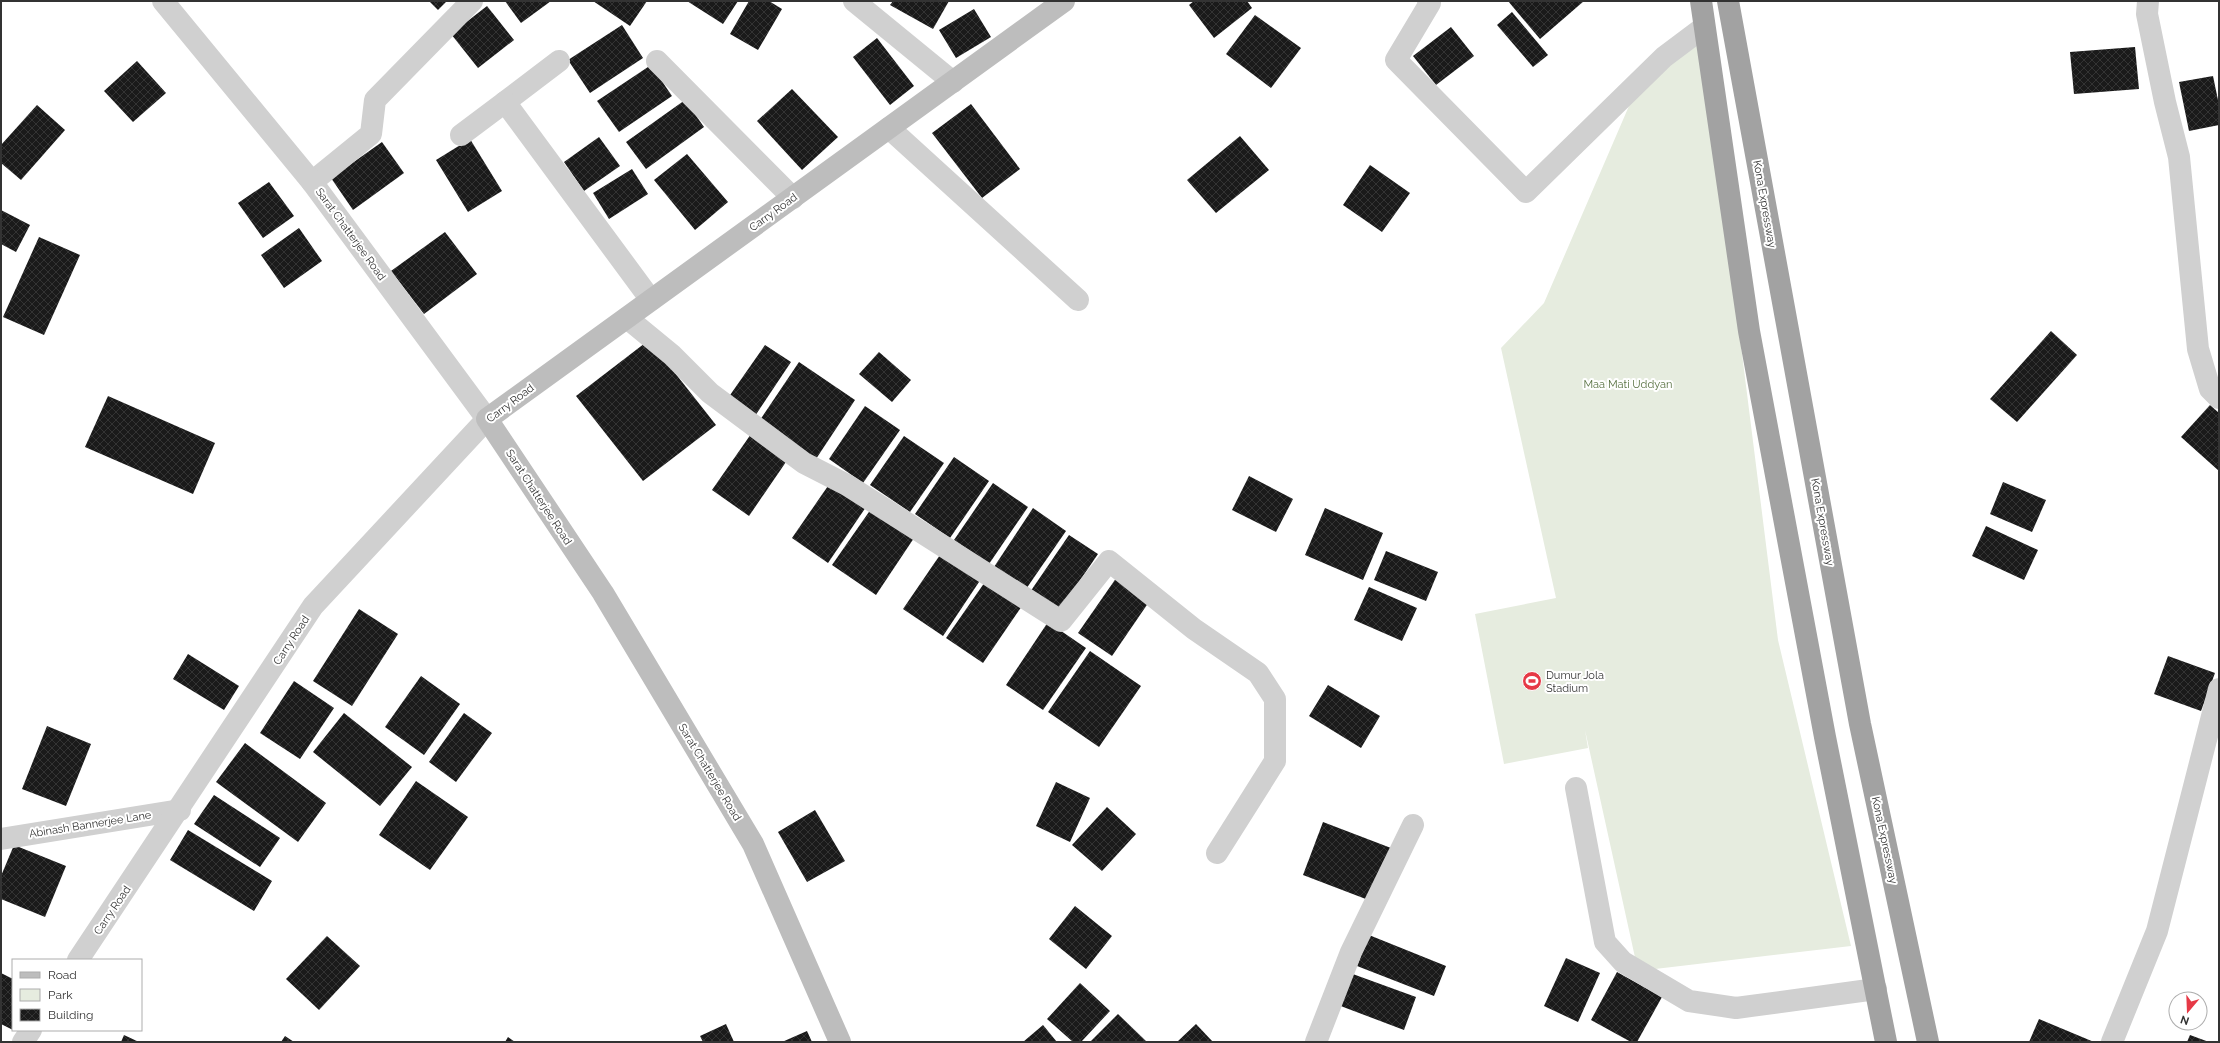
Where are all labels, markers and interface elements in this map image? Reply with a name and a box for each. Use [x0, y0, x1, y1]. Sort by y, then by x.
street label: Kona Expressway [1750, 159, 1779, 249]
street label: Sarat Chatterjee Road [313, 186, 389, 283]
street label: Carry Road [747, 191, 800, 234]
park label: Maa Mati Uddyan [1584, 378, 1672, 391]
street label: Carry Road [484, 381, 537, 425]
street label: Sarat Chatterjee Road [503, 447, 574, 548]
street label: Kona Expressway [1808, 477, 1837, 567]
street label: Carry Road [271, 613, 312, 667]
place label: Dumur Jola Stadium [1546, 669, 1604, 695]
sports icon: Dumur Jola Stadium [1521, 670, 1543, 692]
street label: Sarat Chatterjee Road [675, 721, 744, 823]
street label: Kona Expressway [1869, 795, 1900, 885]
street label: Abinash Bannerjee Lane [28, 808, 153, 841]
street label: Carry Road [91, 883, 134, 937]
legend [12, 959, 142, 1031]
text: Road [48, 968, 77, 982]
text: Park [48, 988, 73, 1002]
north arrow [2168, 991, 2208, 1031]
text: Building [48, 1008, 94, 1022]
text: N [2179, 1012, 2191, 1027]

